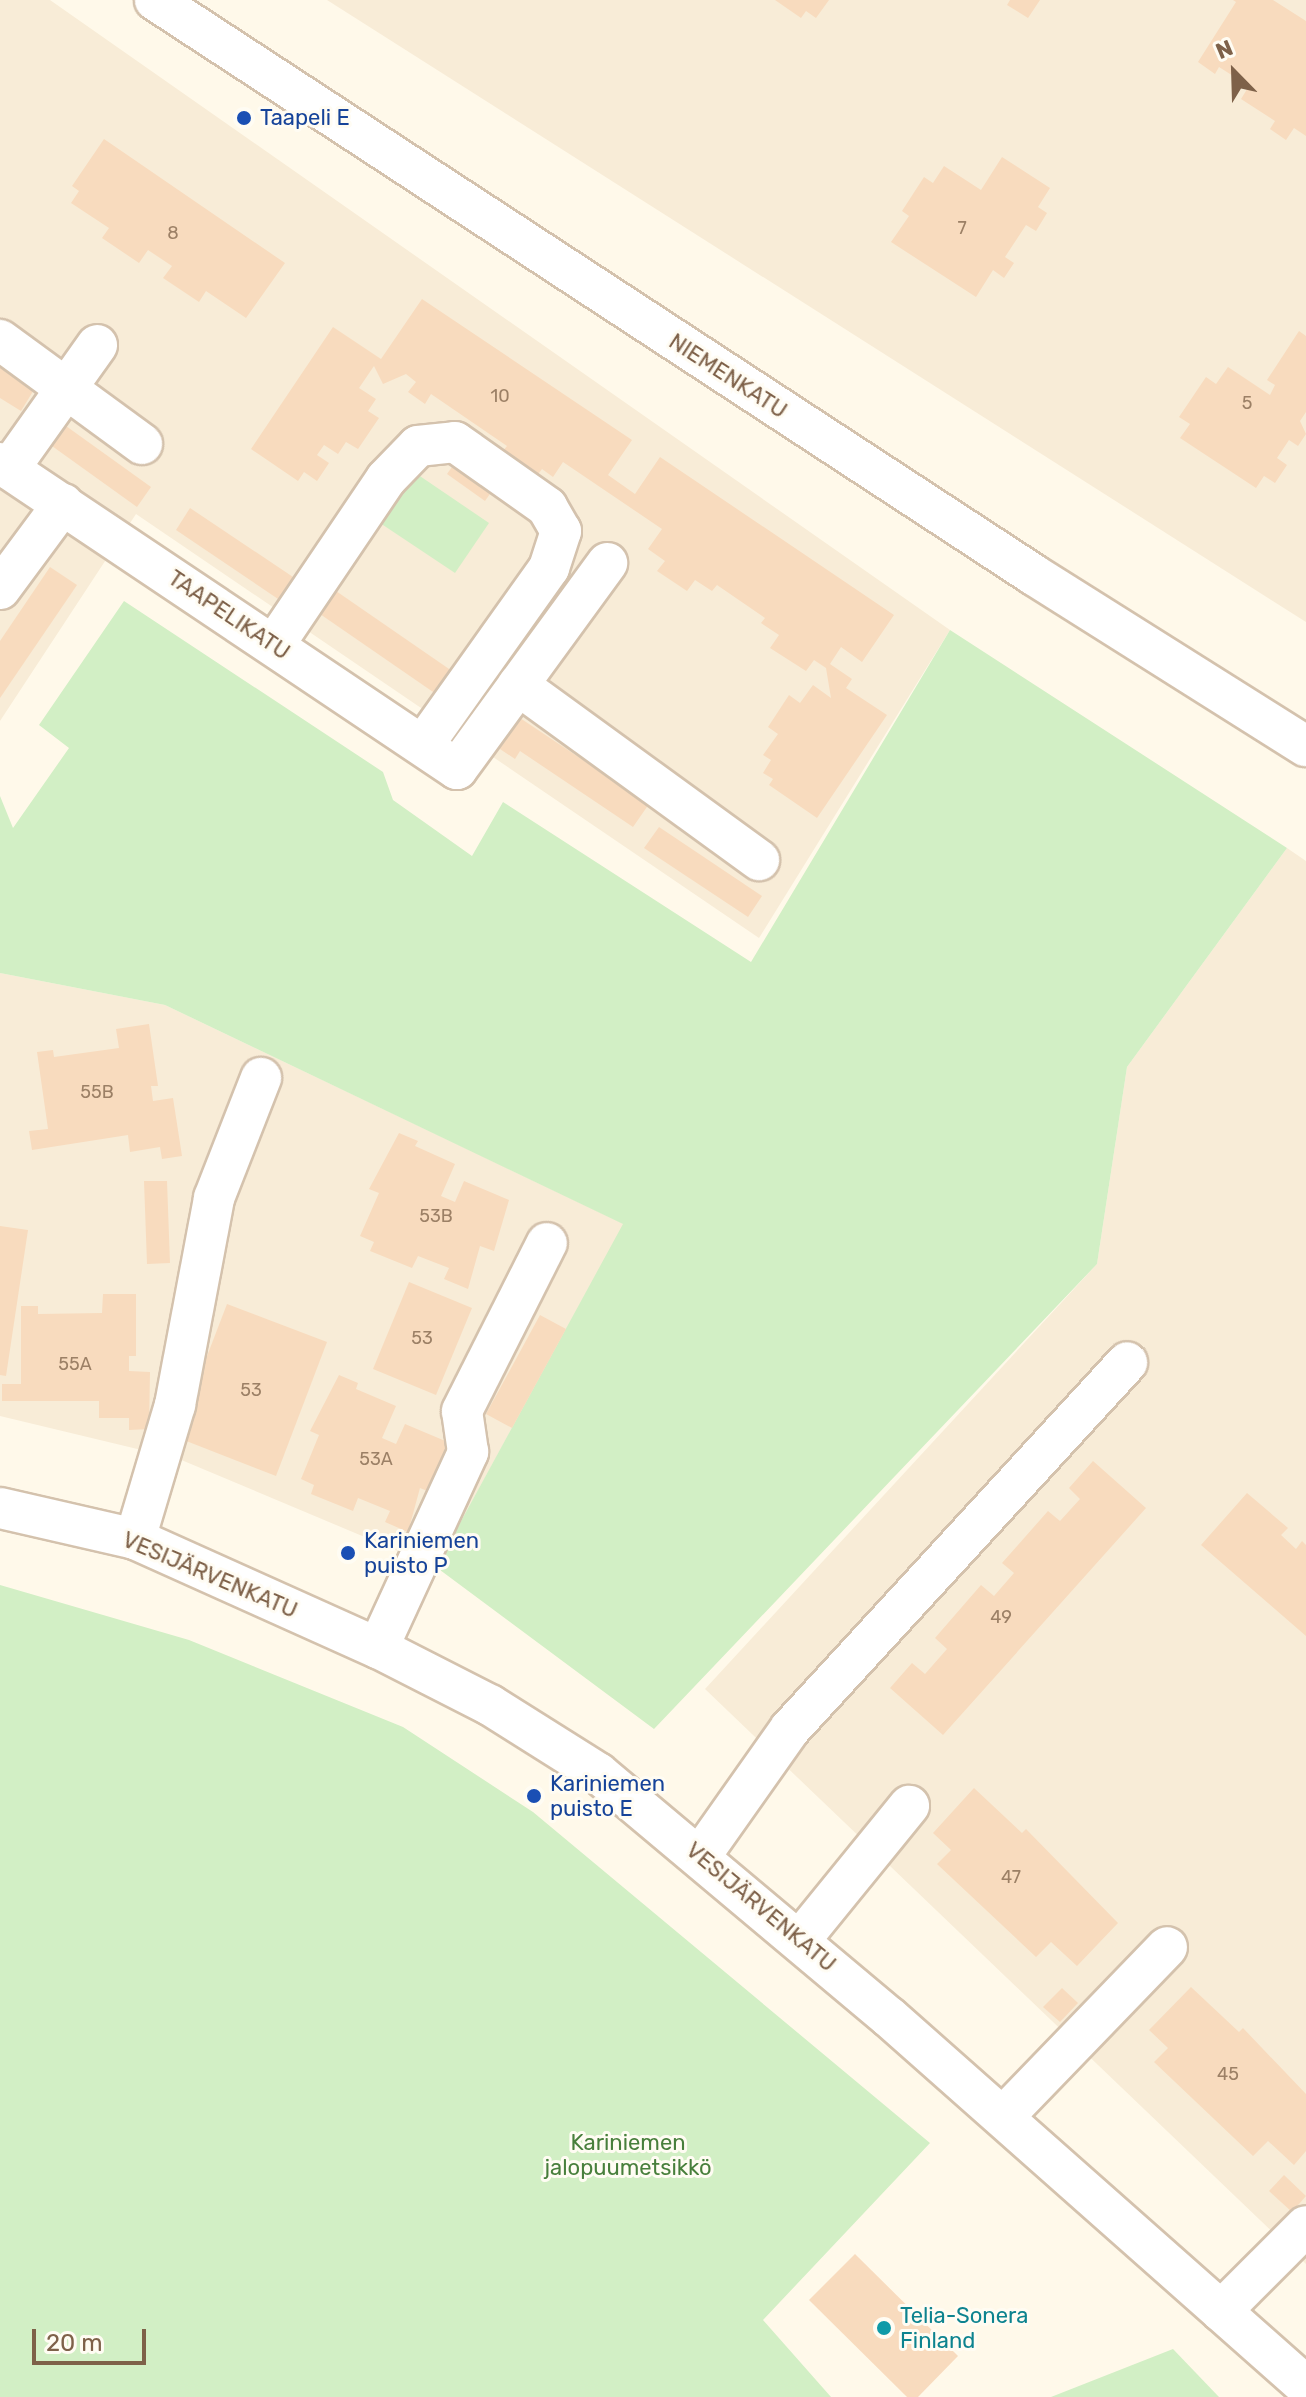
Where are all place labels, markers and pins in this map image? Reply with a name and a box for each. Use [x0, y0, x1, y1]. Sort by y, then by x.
place label: Taapeli E [260, 105, 350, 131]
marker: Taapeli E [235, 109, 253, 127]
place label: Kariniemen puisto P [364, 1527, 479, 1578]
marker: Kariniemen puisto P [339, 1544, 357, 1562]
place label: Kariniemen puisto E [550, 1770, 665, 1822]
marker: Kariniemen puisto E [525, 1787, 543, 1805]
place label: Telia-Sonera Finland [900, 2302, 1028, 2354]
marker: Telia-Sonera Finland [875, 2319, 893, 2337]

